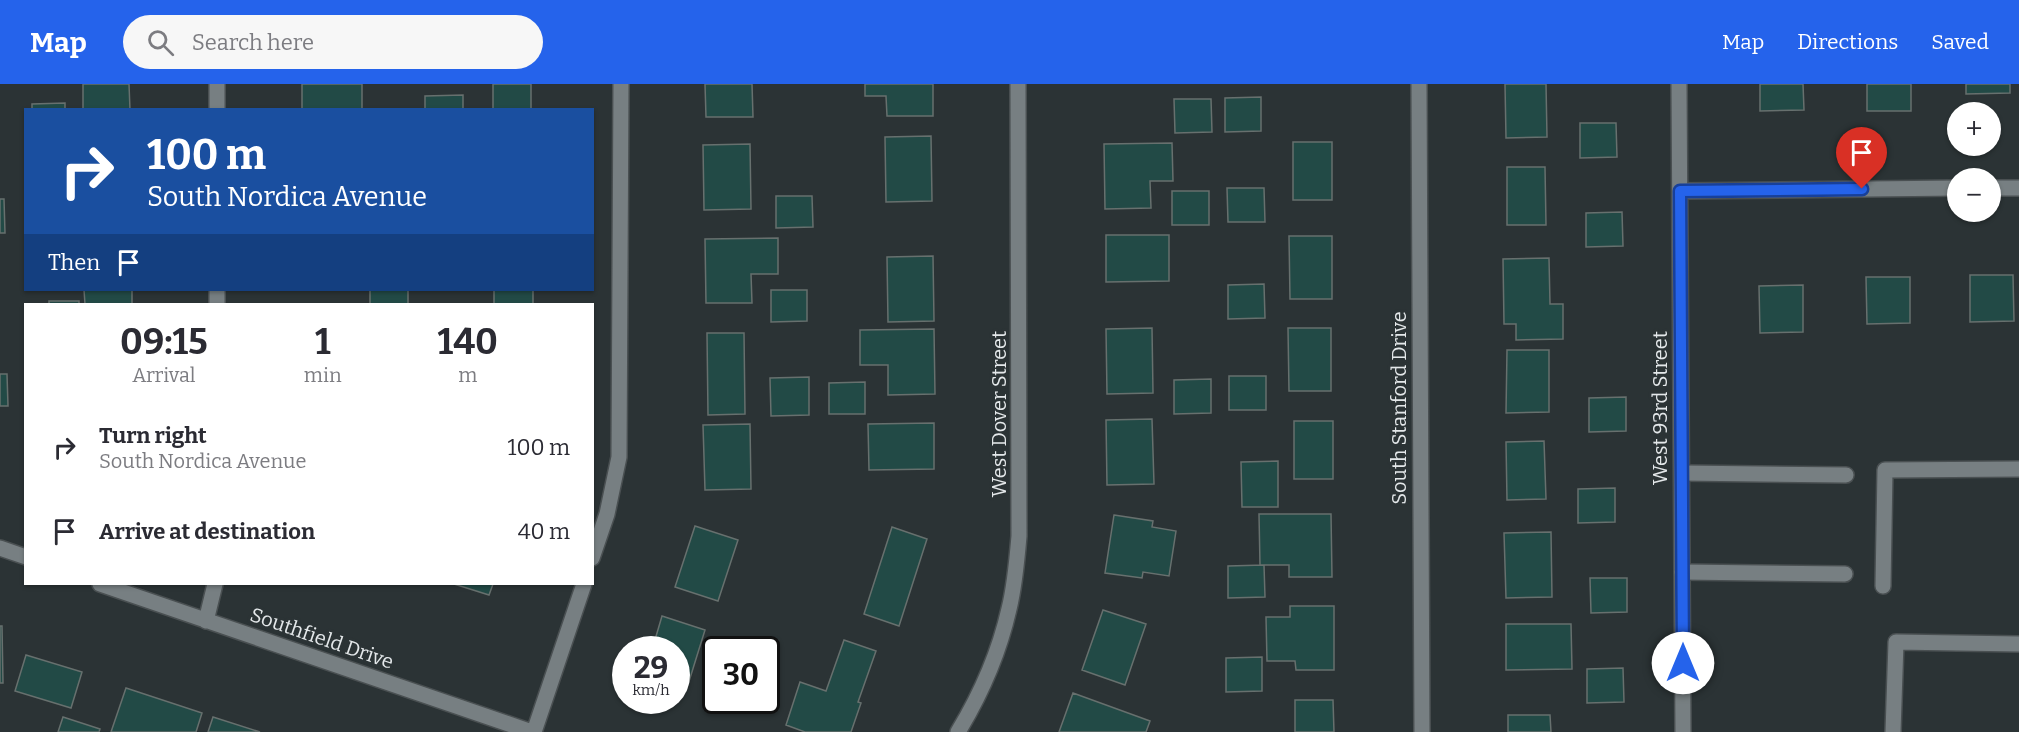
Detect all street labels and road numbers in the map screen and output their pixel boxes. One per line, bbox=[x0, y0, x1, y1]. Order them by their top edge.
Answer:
street label: South Stanford Drive bbox=[1387, 311, 1411, 505]
street label: West Dover Street bbox=[987, 331, 1011, 497]
street label: West 93rd Street bbox=[1648, 331, 1672, 485]
street label: Southfield Drive bbox=[247, 602, 397, 674]

